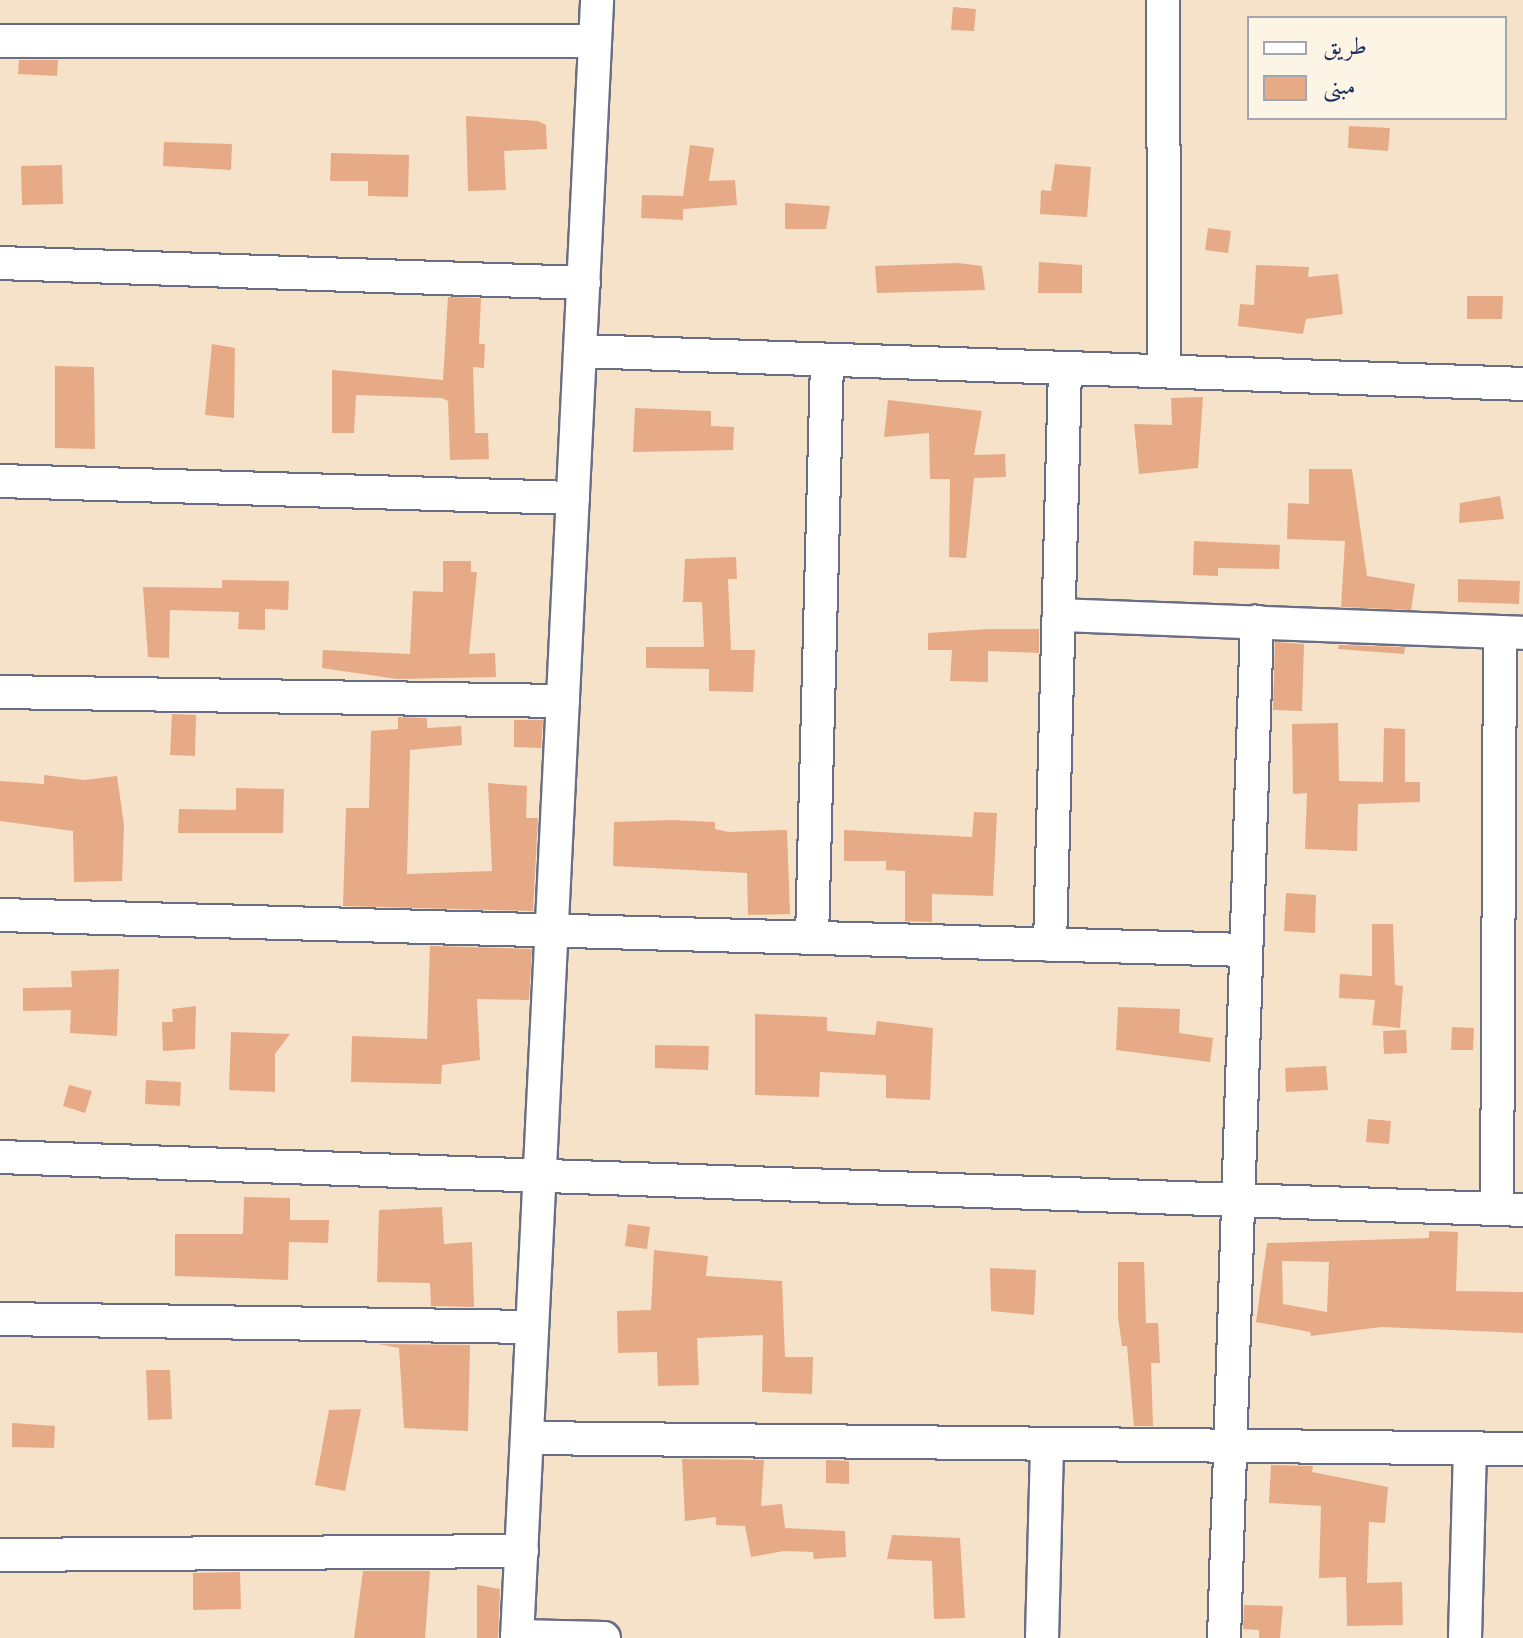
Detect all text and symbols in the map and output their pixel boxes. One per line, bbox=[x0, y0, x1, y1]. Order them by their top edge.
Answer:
legend bbox=[1247, 16, 1507, 120]
text: طريق bbox=[1323, 31, 1367, 65]
text: مبنى bbox=[1323, 71, 1356, 105]

